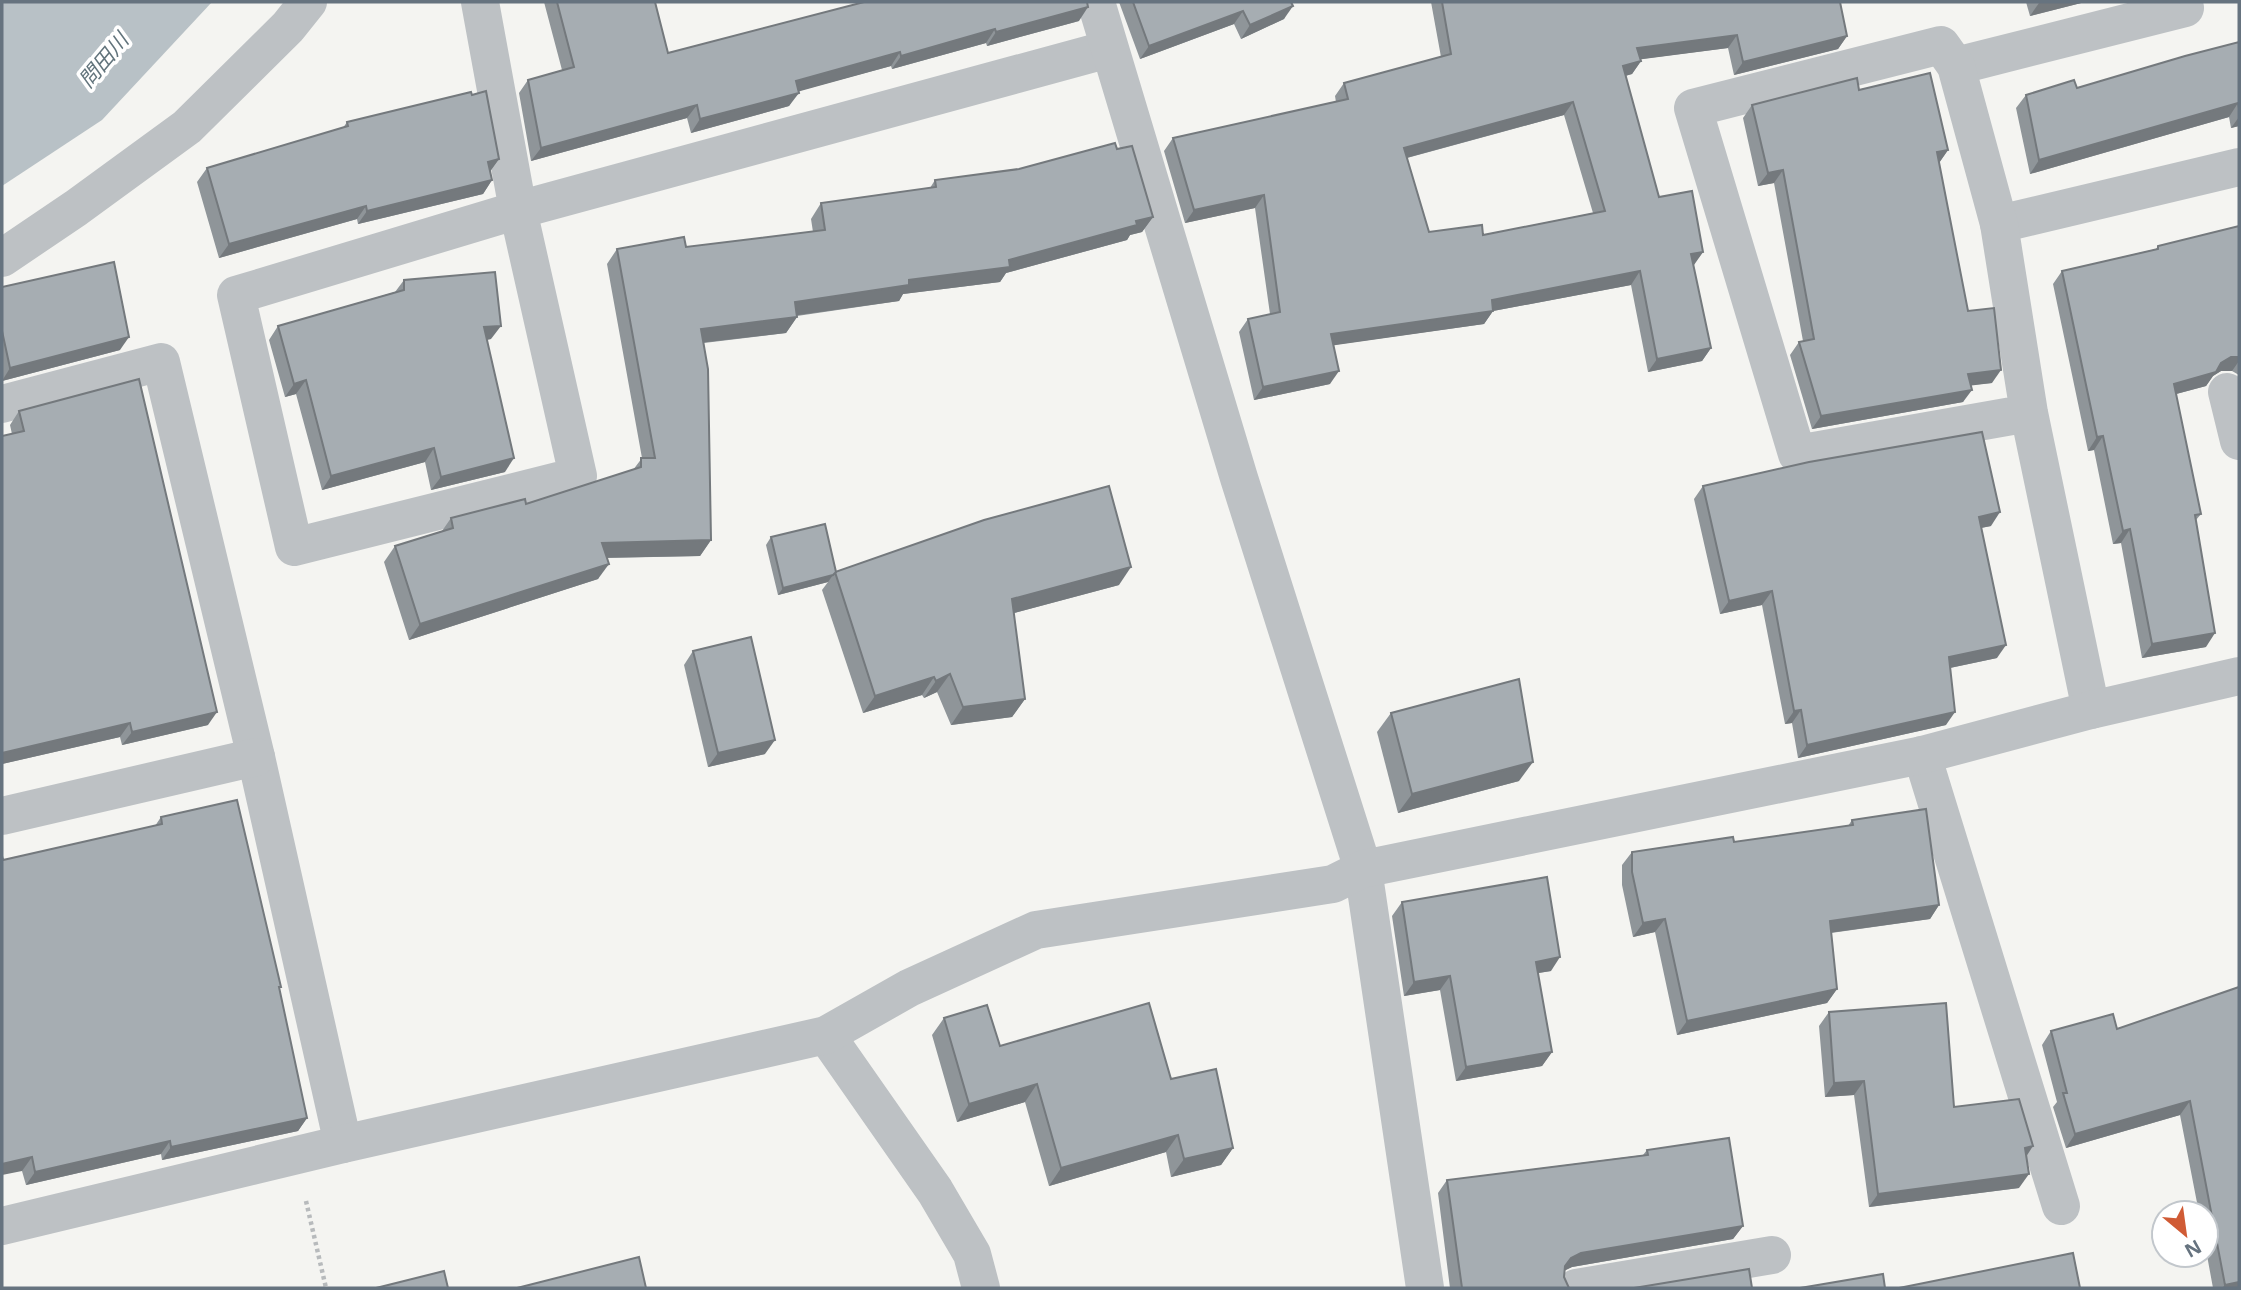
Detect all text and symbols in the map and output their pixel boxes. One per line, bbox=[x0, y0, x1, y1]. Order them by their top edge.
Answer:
water label: 問田川 bbox=[72, 25, 135, 93]
north arrow bbox=[2150, 1199, 2220, 1269]
text: N bbox=[2180, 1234, 2206, 1264]

